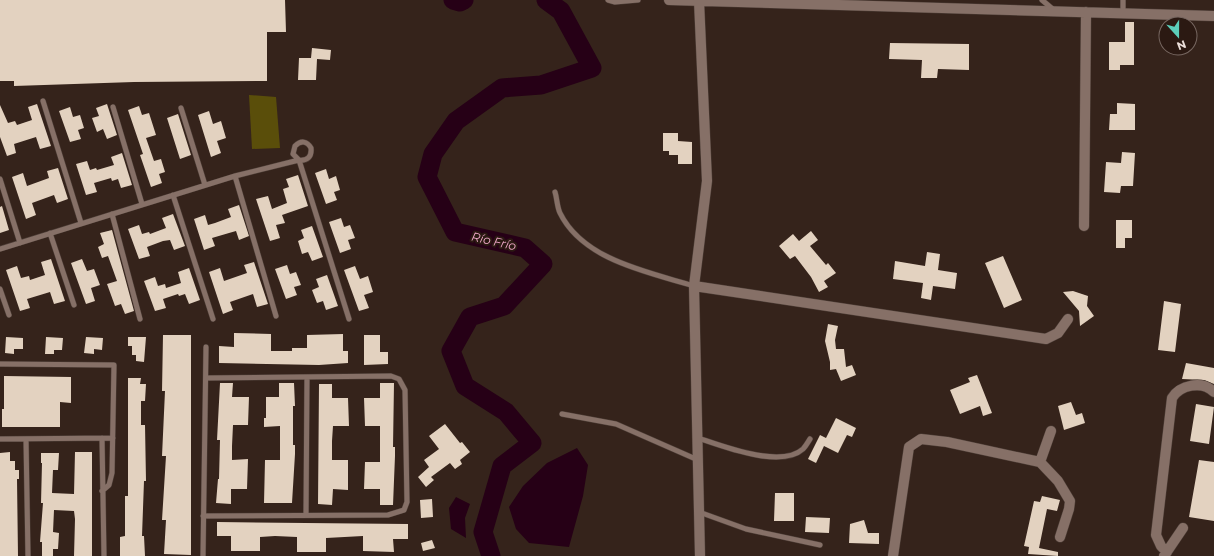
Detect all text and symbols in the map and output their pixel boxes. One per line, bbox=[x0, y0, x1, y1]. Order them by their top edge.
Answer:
north arrow bbox=[1158, 16, 1198, 56]
text: N bbox=[1175, 37, 1188, 53]
water label: Río Frío bbox=[470, 229, 518, 254]

